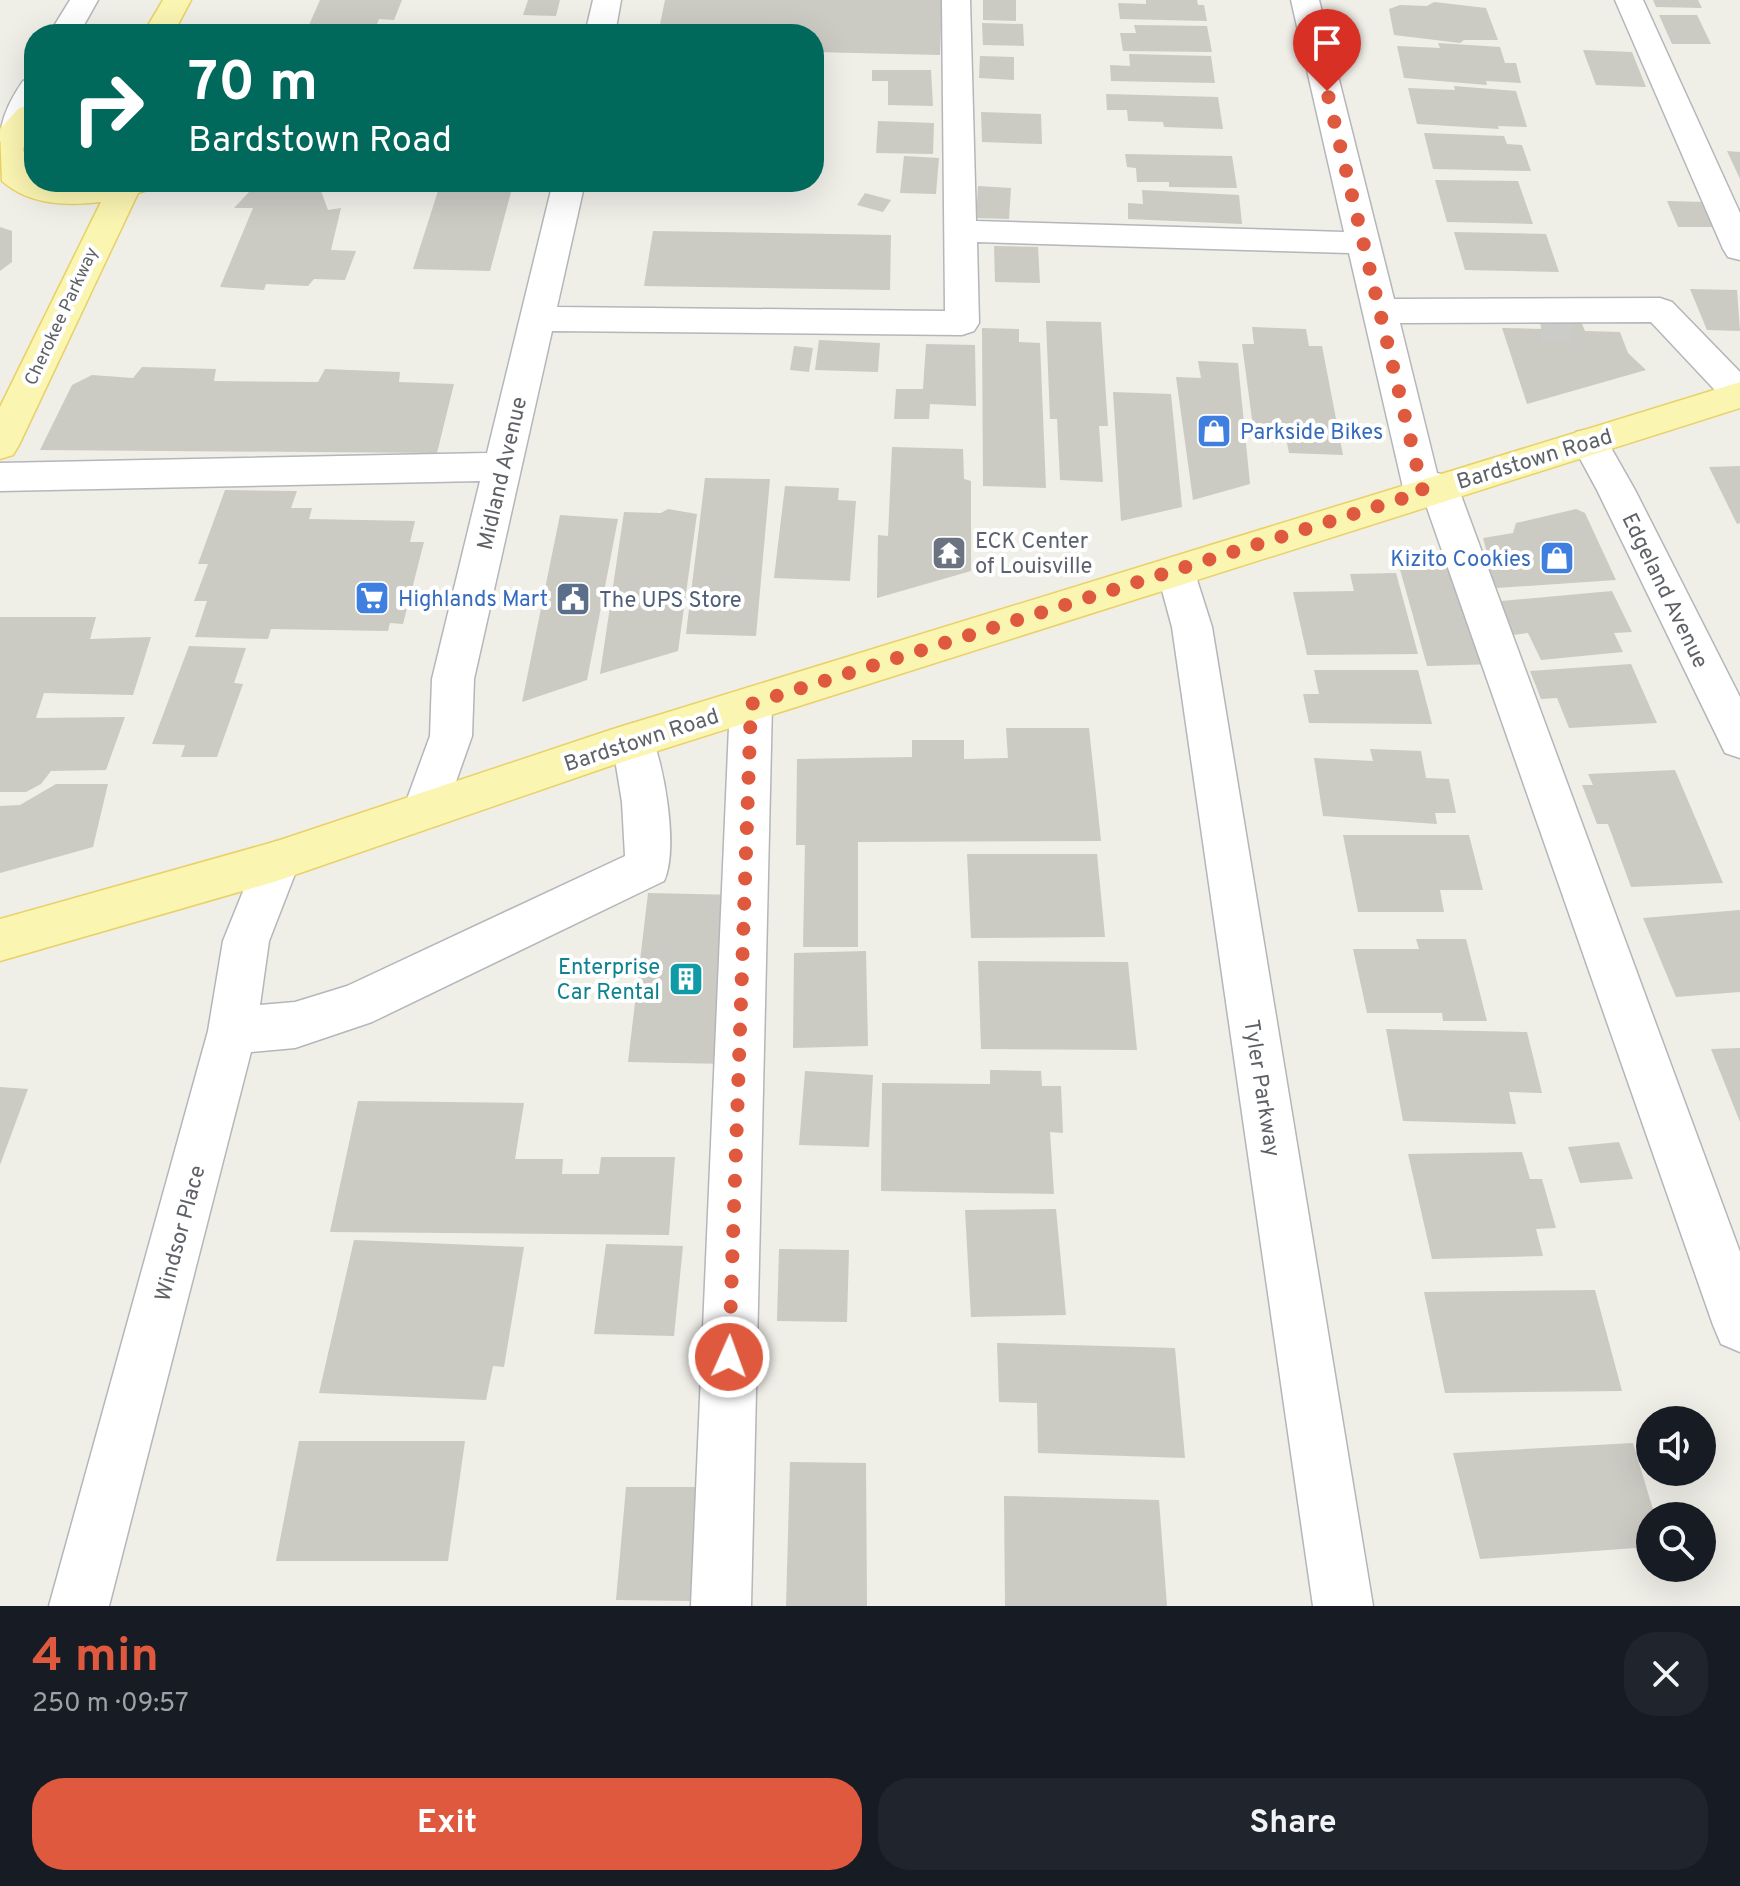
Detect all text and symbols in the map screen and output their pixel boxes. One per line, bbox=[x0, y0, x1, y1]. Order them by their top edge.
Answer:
pin bbox=[1293, 9, 1361, 91]
icon: arrive bbox=[1305, 21, 1349, 65]
text: 70 m bbox=[188, 50, 318, 120]
icon: right bbox=[56, 56, 160, 160]
text: Bardstown Road bbox=[188, 119, 452, 165]
street label: Cherokee Parkway bbox=[20, 244, 104, 389]
street label: Midland Avenue bbox=[473, 394, 534, 553]
shop icon: Parkside Bikes bbox=[1195, 412, 1233, 450]
place label: Parkside Bikes bbox=[1240, 420, 1383, 447]
street label: Bardstown Road bbox=[1454, 424, 1616, 497]
street label: Edgeland Avenue bbox=[1614, 509, 1713, 673]
place label: ECK Center of Louisville bbox=[975, 529, 1092, 581]
temple icon: ECK Center of Louisville bbox=[930, 534, 968, 572]
shop icon: Kizito Cookies bbox=[1538, 539, 1576, 577]
place label: Kizito Cookies bbox=[1390, 547, 1531, 574]
supermarket icon: Highlands Mart bbox=[353, 579, 391, 617]
public building icon: The UPS Store bbox=[554, 580, 592, 618]
place label: Highlands Mart bbox=[398, 587, 548, 614]
place label: The UPS Store bbox=[599, 588, 742, 615]
street label: Bardstown Road bbox=[561, 704, 723, 779]
place label: Enterprise Car Rental bbox=[557, 955, 660, 1007]
building icon: Enterprise Car Rental bbox=[667, 960, 705, 998]
street label: Tyler Parkway bbox=[1236, 1018, 1285, 1159]
street label: Windsor Place bbox=[150, 1163, 213, 1305]
position arrow bbox=[687, 1315, 771, 1399]
map controls bbox=[1636, 1406, 1716, 1582]
button: sound bbox=[1636, 1406, 1716, 1486]
button: search bbox=[1636, 1502, 1716, 1582]
text: 4 min bbox=[32, 1628, 159, 1688]
button: close bbox=[1624, 1632, 1708, 1716]
text: 250 m · 09:57 bbox=[32, 1688, 189, 1721]
button: Exit bbox=[32, 1778, 862, 1870]
button: Share bbox=[878, 1778, 1708, 1870]

